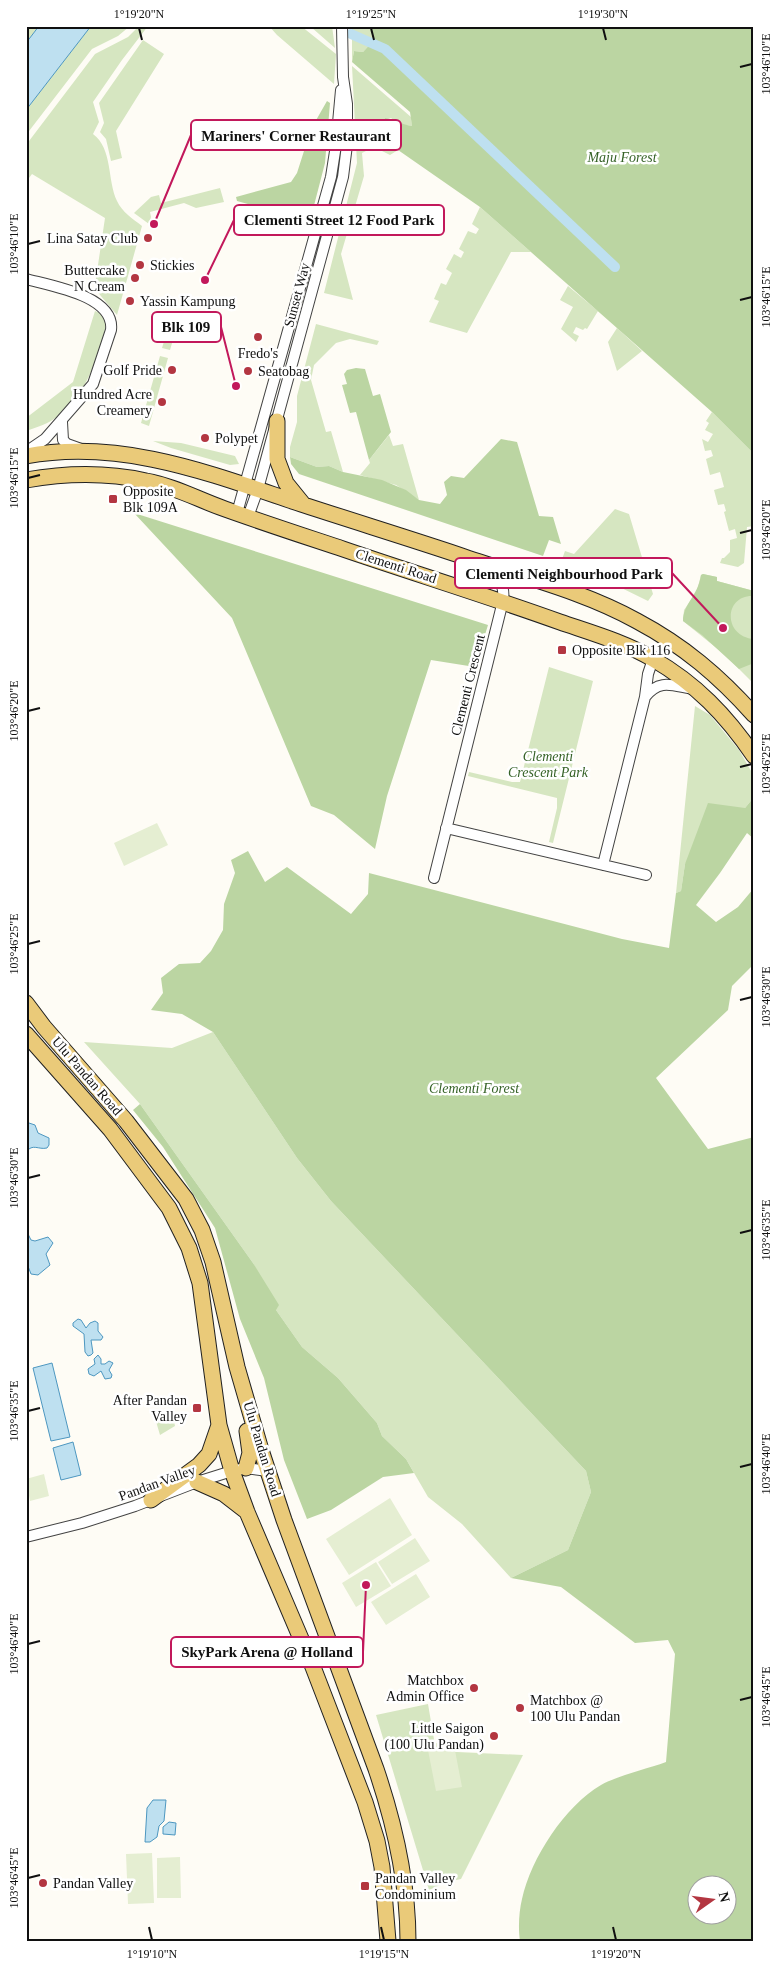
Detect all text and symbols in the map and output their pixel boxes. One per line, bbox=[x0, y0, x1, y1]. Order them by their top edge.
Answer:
text: 1°19'20"N bbox=[114, 7, 165, 21]
text: 1°19'25"N bbox=[346, 7, 397, 21]
text: 1°19'30"N bbox=[578, 7, 629, 21]
text: 103°46'10"E bbox=[759, 33, 773, 95]
callout: Mariners' Corner Restaurant bbox=[191, 120, 401, 150]
text: Mariners' Corner Restaurant bbox=[201, 128, 391, 144]
park label: Maju Forest bbox=[586, 150, 658, 165]
callout: Clementi Street 12 Food Park bbox=[234, 205, 444, 235]
text: Clementi Street 12 Food Park bbox=[244, 212, 435, 228]
text: 103°46'10"E bbox=[7, 213, 21, 275]
place label: Lina Satay Club bbox=[47, 231, 138, 246]
marker: Lina Satay Club bbox=[142, 232, 154, 244]
place label: Stickies bbox=[150, 258, 194, 273]
marker: Stickies bbox=[134, 259, 146, 271]
street label: Sunset Way bbox=[281, 261, 313, 329]
place label: Buttercake N Cream bbox=[64, 263, 125, 294]
text: 103°46'15"E bbox=[759, 266, 773, 328]
marker: Buttercake N Cream bbox=[129, 272, 141, 284]
place label: Yassin Kampung bbox=[140, 294, 235, 309]
marker: Yassin Kampung bbox=[124, 295, 136, 307]
callout: Blk 109 bbox=[152, 312, 221, 342]
text: Blk 109 bbox=[162, 319, 210, 335]
marker: Fredo's bbox=[252, 331, 264, 343]
place label: Fredo's bbox=[238, 346, 278, 361]
place label: Golf Pride bbox=[103, 363, 162, 378]
marker: Golf Pride bbox=[166, 364, 178, 376]
place label: Seatobag bbox=[258, 364, 309, 379]
marker: Seatobag bbox=[242, 365, 254, 377]
place label: Hundred Acre Creamery bbox=[73, 387, 152, 418]
marker: Hundred Acre Creamery bbox=[156, 396, 168, 408]
place label: Polypet bbox=[215, 431, 258, 446]
marker: Polypet bbox=[199, 432, 211, 444]
text: 103°46'15"E bbox=[7, 447, 21, 509]
place label: Opposite Blk 109A bbox=[123, 484, 179, 515]
marker: Opposite Blk 109A bbox=[107, 493, 119, 505]
text: 103°46'20"E bbox=[759, 499, 773, 561]
street label: Clementi Road bbox=[354, 546, 438, 586]
callout: Clementi Neighbourhood Park bbox=[455, 558, 672, 588]
text: Clementi Neighbourhood Park bbox=[465, 566, 663, 582]
street label: Clementi Crescent bbox=[448, 633, 488, 737]
place label: Opposite Blk 116 bbox=[572, 643, 670, 658]
marker: Opposite Blk 116 bbox=[556, 644, 568, 656]
text: 103°46'20"E bbox=[7, 680, 21, 742]
text: 103°46'25"E bbox=[759, 733, 773, 795]
park label: Clementi Crescent Park bbox=[508, 749, 589, 780]
text: 103°46'25"E bbox=[7, 913, 21, 975]
text: 103°46'30"E bbox=[759, 966, 773, 1028]
street label: Ulu Pandan Road bbox=[49, 1034, 125, 1118]
park label: Clementi Forest bbox=[429, 1081, 520, 1096]
text: 103°46'30"E bbox=[7, 1147, 21, 1209]
text: 103°46'35"E bbox=[759, 1199, 773, 1261]
text: 103°46'35"E bbox=[7, 1380, 21, 1442]
place label: After Pandan Valley bbox=[113, 1393, 187, 1424]
street label: Ulu Pandan Road bbox=[240, 1400, 284, 1498]
marker: After Pandan Valley bbox=[191, 1402, 203, 1414]
text: 103°46'40"E bbox=[759, 1433, 773, 1495]
street label: Pandan Valley bbox=[117, 1462, 197, 1504]
text: 103°46'40"E bbox=[7, 1613, 21, 1675]
callout: SkyPark Arena @ Holland bbox=[171, 1637, 363, 1667]
text: SkyPark Arena @ Holland bbox=[181, 1644, 353, 1660]
text: 103°46'45"E bbox=[759, 1666, 773, 1728]
place label: Matchbox Admin Office bbox=[386, 1673, 464, 1704]
marker: Matchbox Admin Office bbox=[468, 1682, 480, 1694]
place label: Matchbox @ 100 Ulu Pandan bbox=[530, 1693, 620, 1724]
marker: Matchbox @ 100 Ulu Pandan bbox=[514, 1702, 526, 1714]
place label: Little Saigon (100 Ulu Pandan) bbox=[384, 1721, 484, 1753]
marker: Little Saigon (100 Ulu Pandan) bbox=[488, 1730, 500, 1742]
text: 103°46'45"E bbox=[7, 1847, 21, 1909]
place label: Pandan Valley Condominium bbox=[375, 1871, 456, 1902]
north arrow bbox=[688, 1874, 738, 1924]
place label: Pandan Valley bbox=[53, 1876, 133, 1891]
marker: Pandan Valley bbox=[37, 1877, 49, 1889]
marker: Pandan Valley Condominium bbox=[359, 1880, 371, 1892]
text: N bbox=[716, 1890, 733, 1904]
text: 1°19'10"N bbox=[127, 1947, 178, 1961]
text: 1°19'15"N bbox=[359, 1947, 410, 1961]
text: 1°19'20"N bbox=[591, 1947, 642, 1961]

